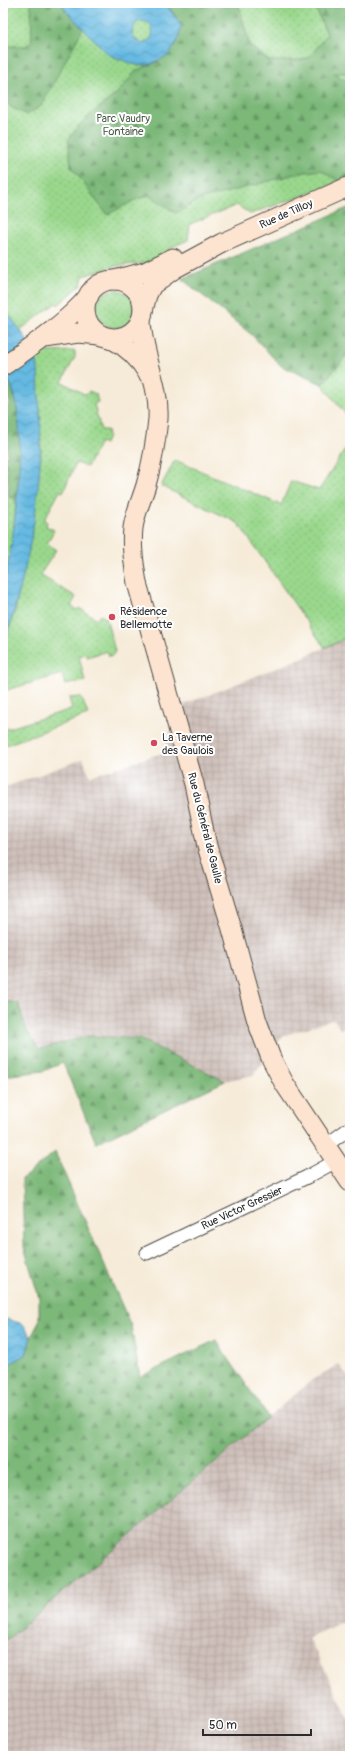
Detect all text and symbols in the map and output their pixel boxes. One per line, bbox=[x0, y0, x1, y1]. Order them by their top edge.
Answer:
park label: Parc Vaudry Fontaine bbox=[96, 112, 150, 138]
street label: Rue de Tilloy bbox=[257, 196, 315, 232]
place label: Résidence Bellemotte bbox=[120, 605, 173, 631]
marker: Résidence Bellemotte bbox=[107, 612, 117, 622]
place label: La Taverne des Gaulois bbox=[162, 731, 213, 757]
marker: La Taverne des Gaulois bbox=[149, 738, 159, 748]
street label: Rue du Général de Gaulle bbox=[185, 771, 225, 885]
street label: Rue Victor Gressier bbox=[199, 1183, 285, 1233]
scale bar bbox=[203, 1711, 311, 1737]
text: 50 m bbox=[209, 1718, 237, 1733]

